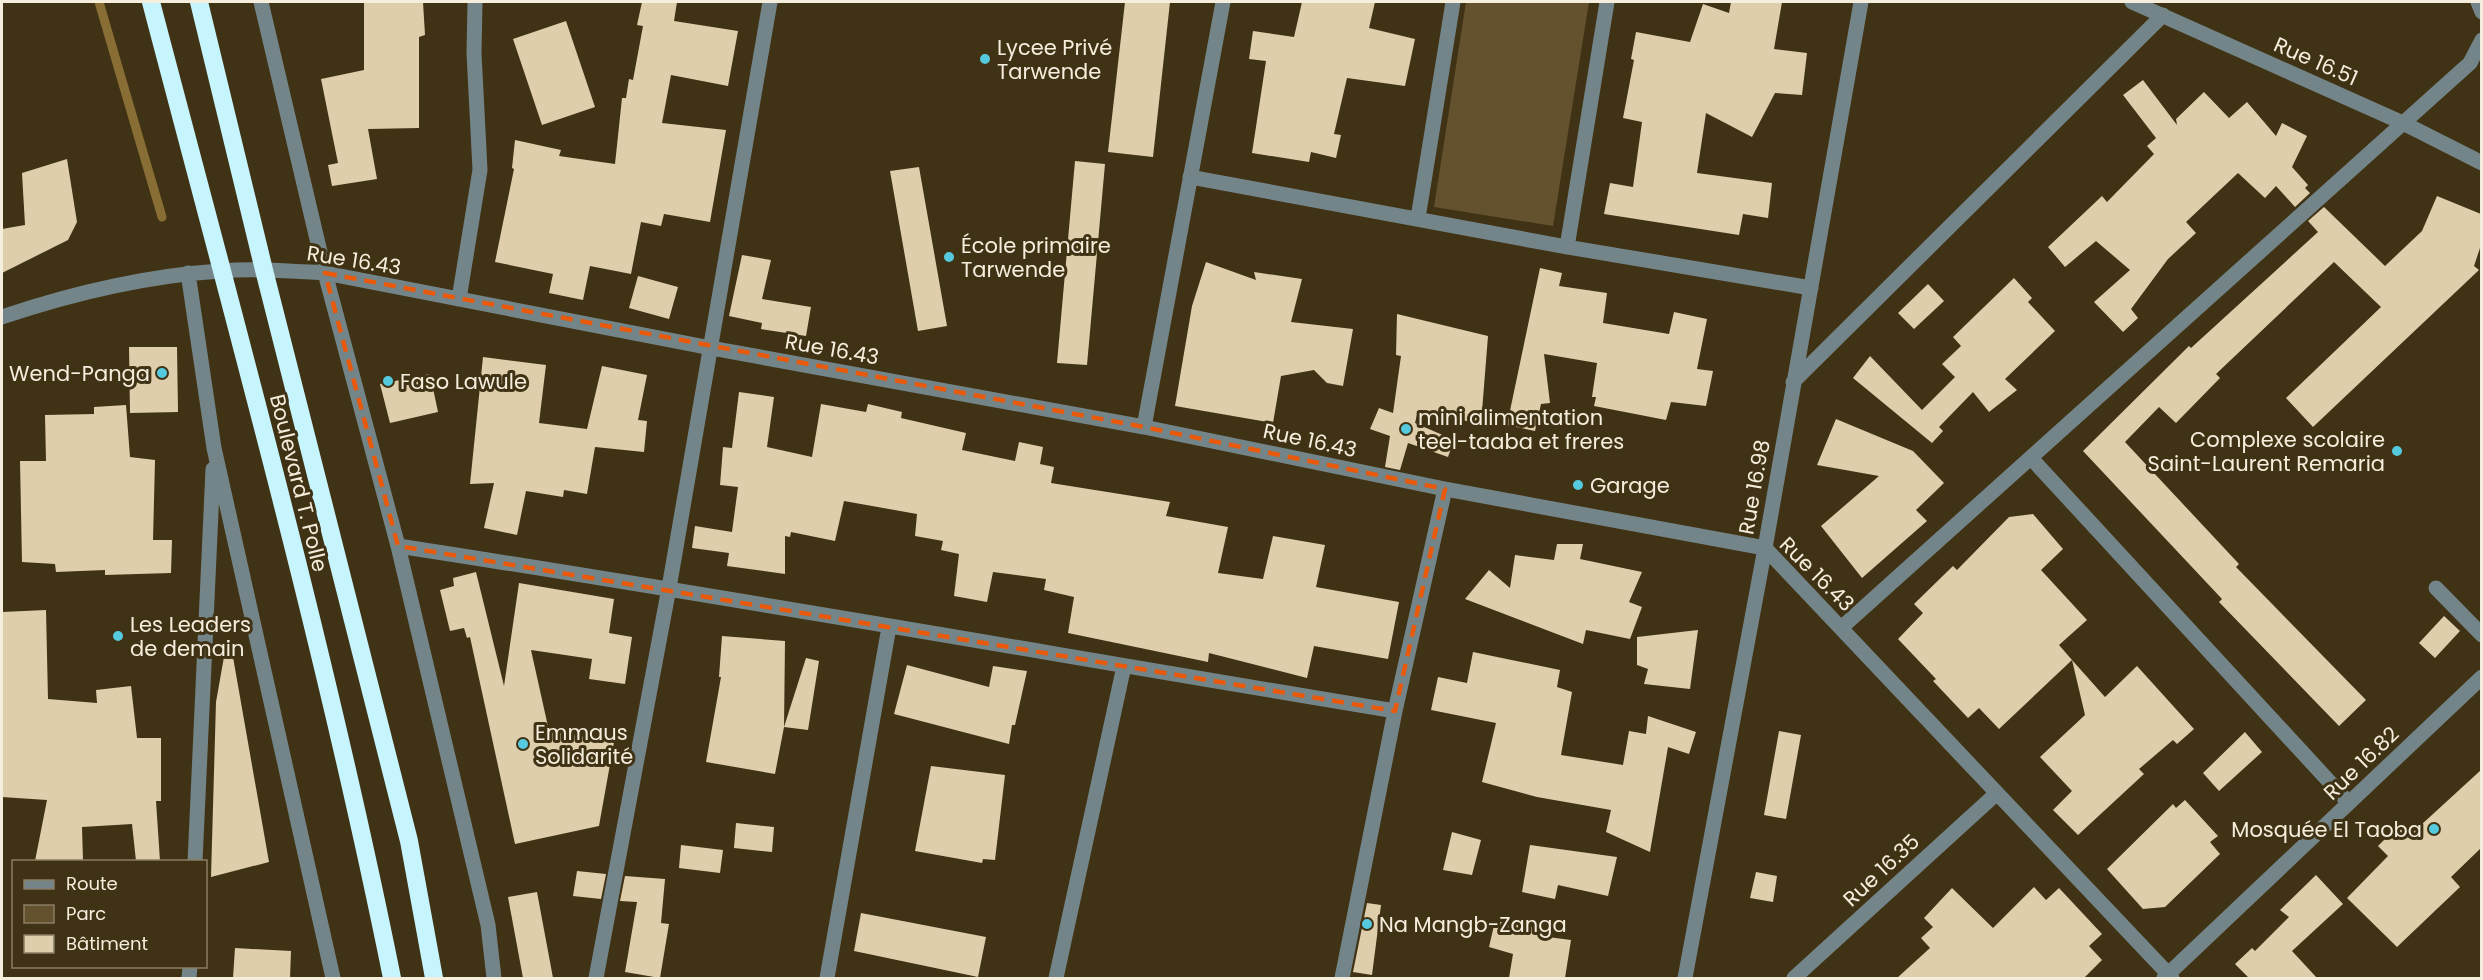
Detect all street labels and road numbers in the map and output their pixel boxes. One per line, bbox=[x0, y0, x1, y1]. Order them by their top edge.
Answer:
street label: Rue 16.51 bbox=[2269, 30, 2363, 92]
street label: Rue 16.43 bbox=[305, 238, 403, 282]
street label: Rue 16.43 bbox=[783, 326, 881, 372]
street label: Boulevard T. Polle bbox=[263, 391, 335, 575]
street label: Rue 16.43 bbox=[1261, 416, 1359, 464]
street label: Rue 16.98 bbox=[1731, 437, 1777, 537]
street label: Rue 16.43 bbox=[1773, 530, 1861, 618]
street label: Rue 16.82 bbox=[2317, 720, 2405, 806]
street label: Rue 16.35 bbox=[1836, 827, 1926, 913]

